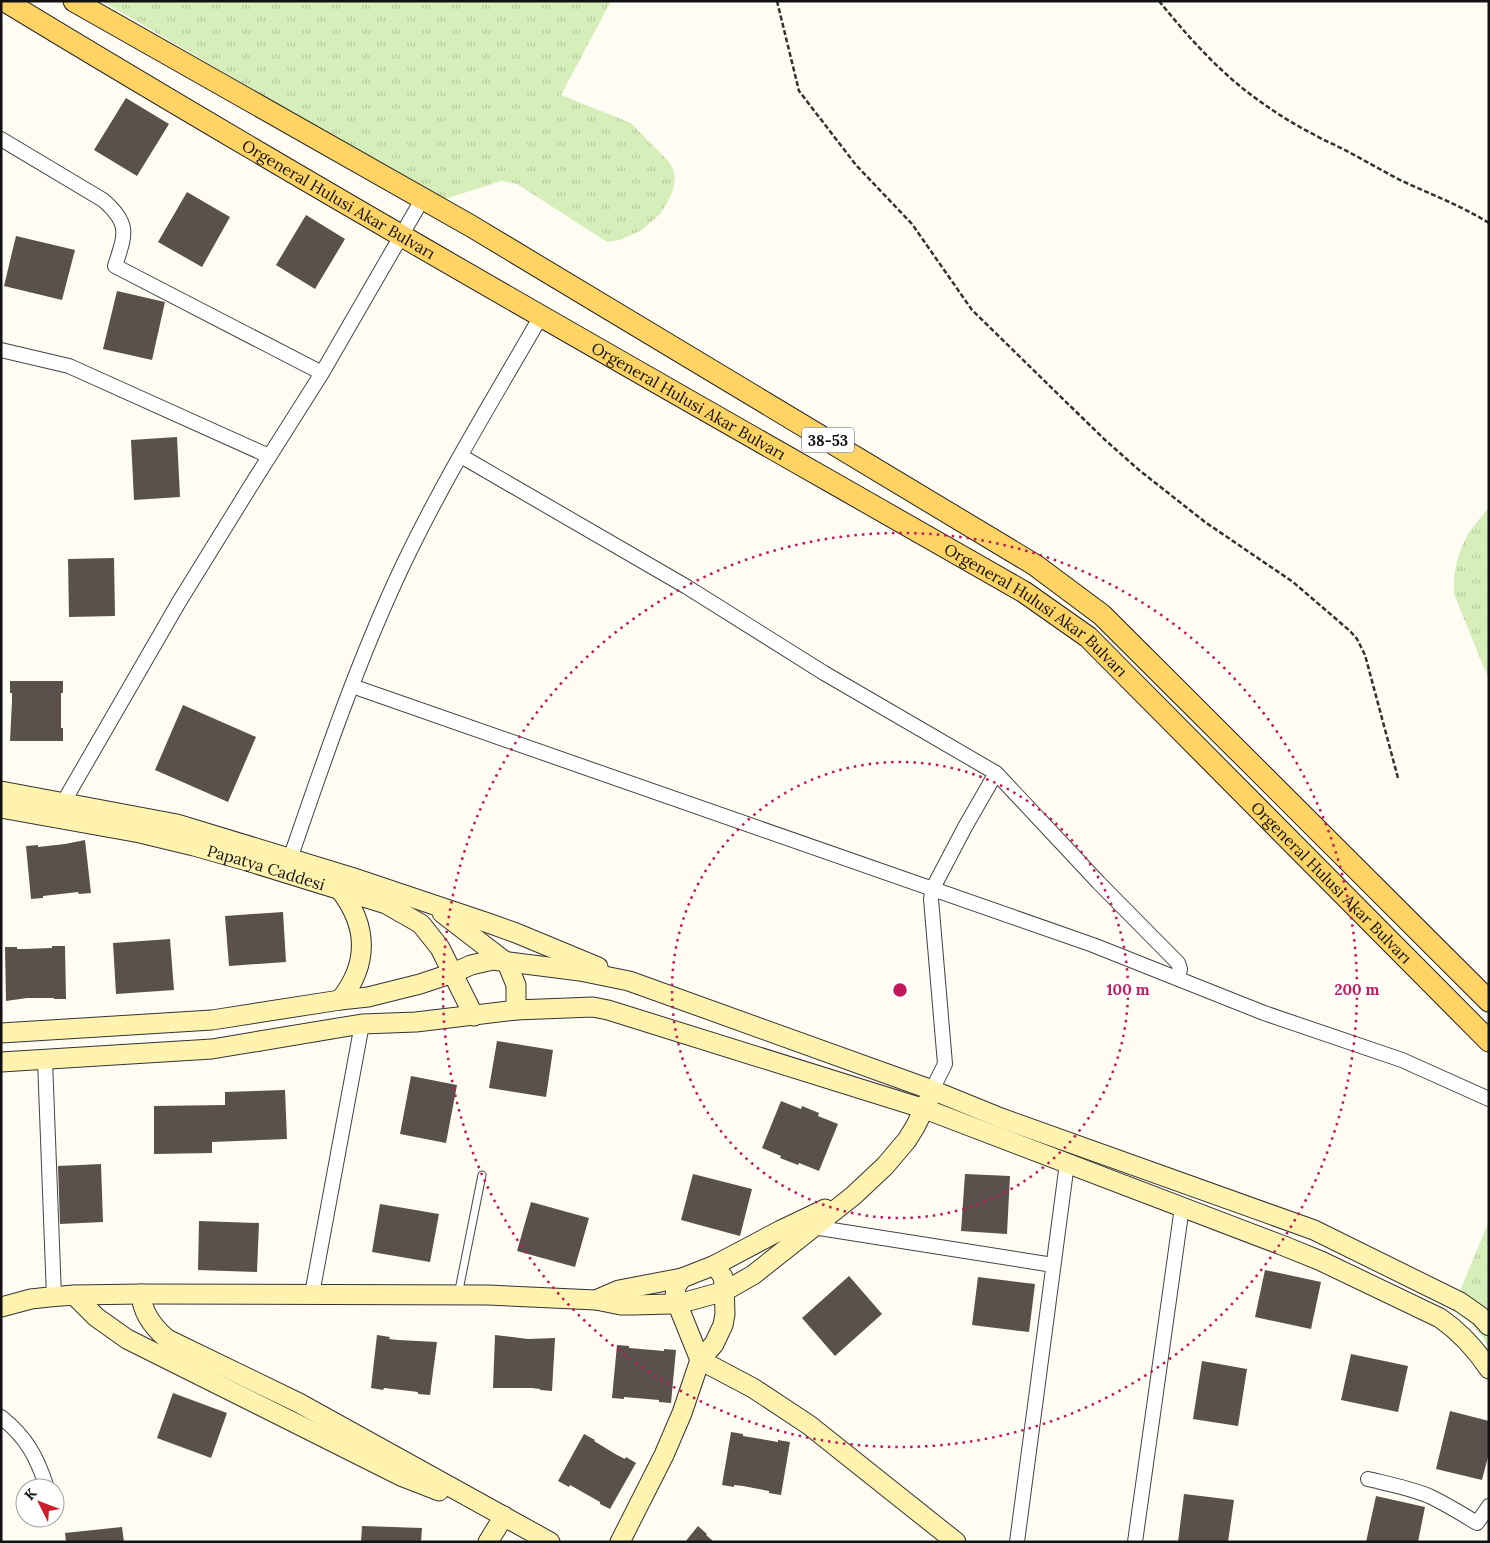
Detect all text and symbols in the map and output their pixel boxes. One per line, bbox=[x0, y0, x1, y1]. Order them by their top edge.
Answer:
street label: Orgeneral Hulusi Akar Bulvarı bbox=[238, 135, 439, 263]
street label: Orgeneral Hulusi Akar Bulvarı bbox=[588, 337, 789, 464]
road number: 38-53 bbox=[802, 428, 854, 452]
street label: Orgeneral Hulusi Akar Bulvarı bbox=[941, 539, 1132, 681]
street label: Orgeneral Hulusi Akar Bulvarı bbox=[1247, 797, 1416, 968]
street label: Papatya Caddesi bbox=[205, 840, 327, 895]
text: 100 m bbox=[1107, 980, 1150, 999]
text: 200 m bbox=[1335, 980, 1380, 999]
centre of rings bbox=[891, 981, 909, 999]
north arrow bbox=[15, 1478, 65, 1528]
text: K bbox=[20, 1485, 40, 1504]

